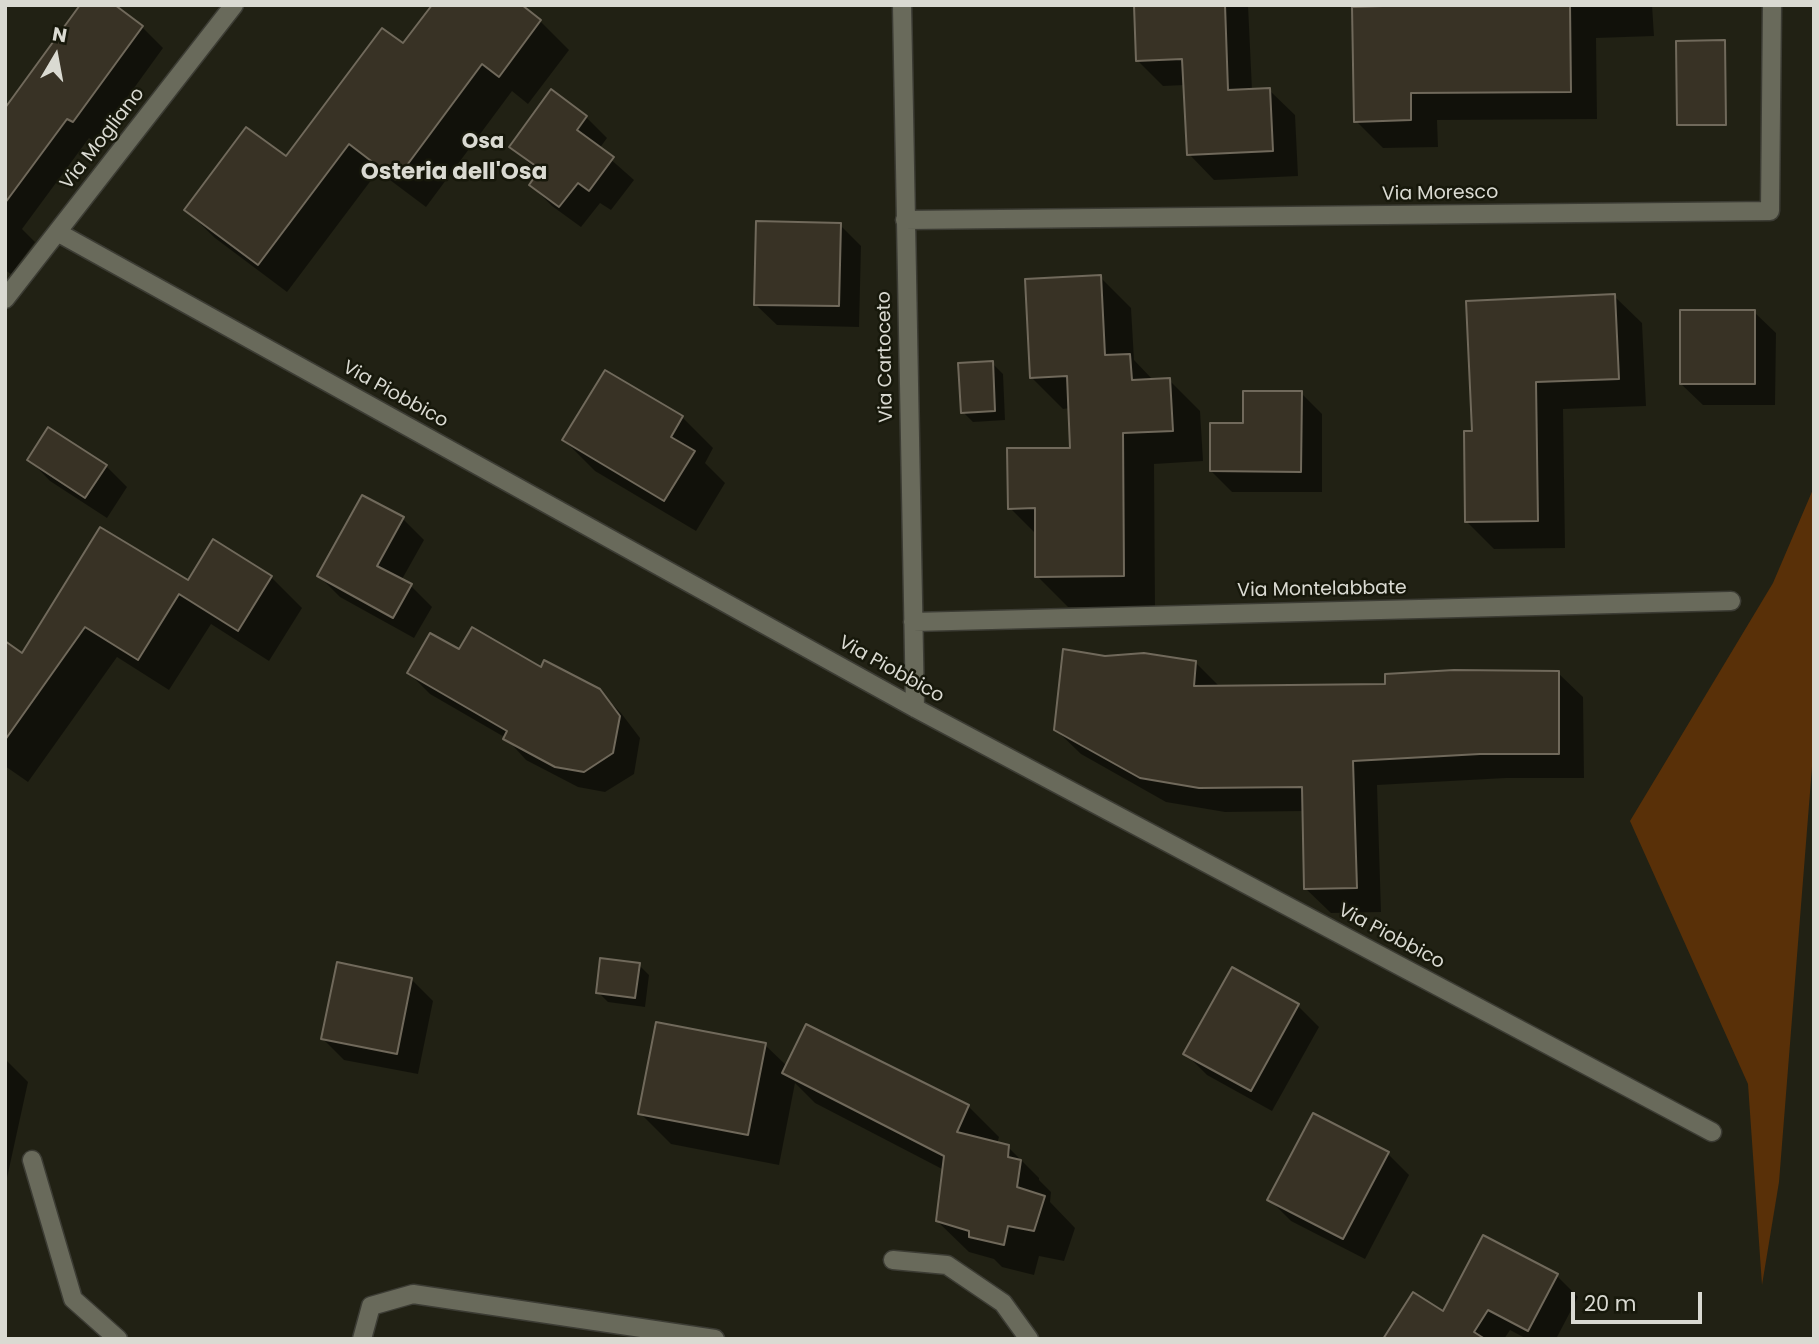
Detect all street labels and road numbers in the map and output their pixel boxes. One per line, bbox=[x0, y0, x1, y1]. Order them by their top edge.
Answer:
street label: Via Mogliano bbox=[56, 83, 150, 195]
street label: Via Moresco bbox=[1382, 182, 1498, 206]
street label: Via Cartoceto bbox=[873, 291, 899, 423]
street label: Via Piobbico bbox=[338, 357, 452, 433]
street label: Via Montelabbate bbox=[1237, 577, 1407, 603]
street label: Via Piobbico bbox=[834, 632, 948, 708]
street label: Via Piobbico bbox=[1334, 899, 1448, 975]

